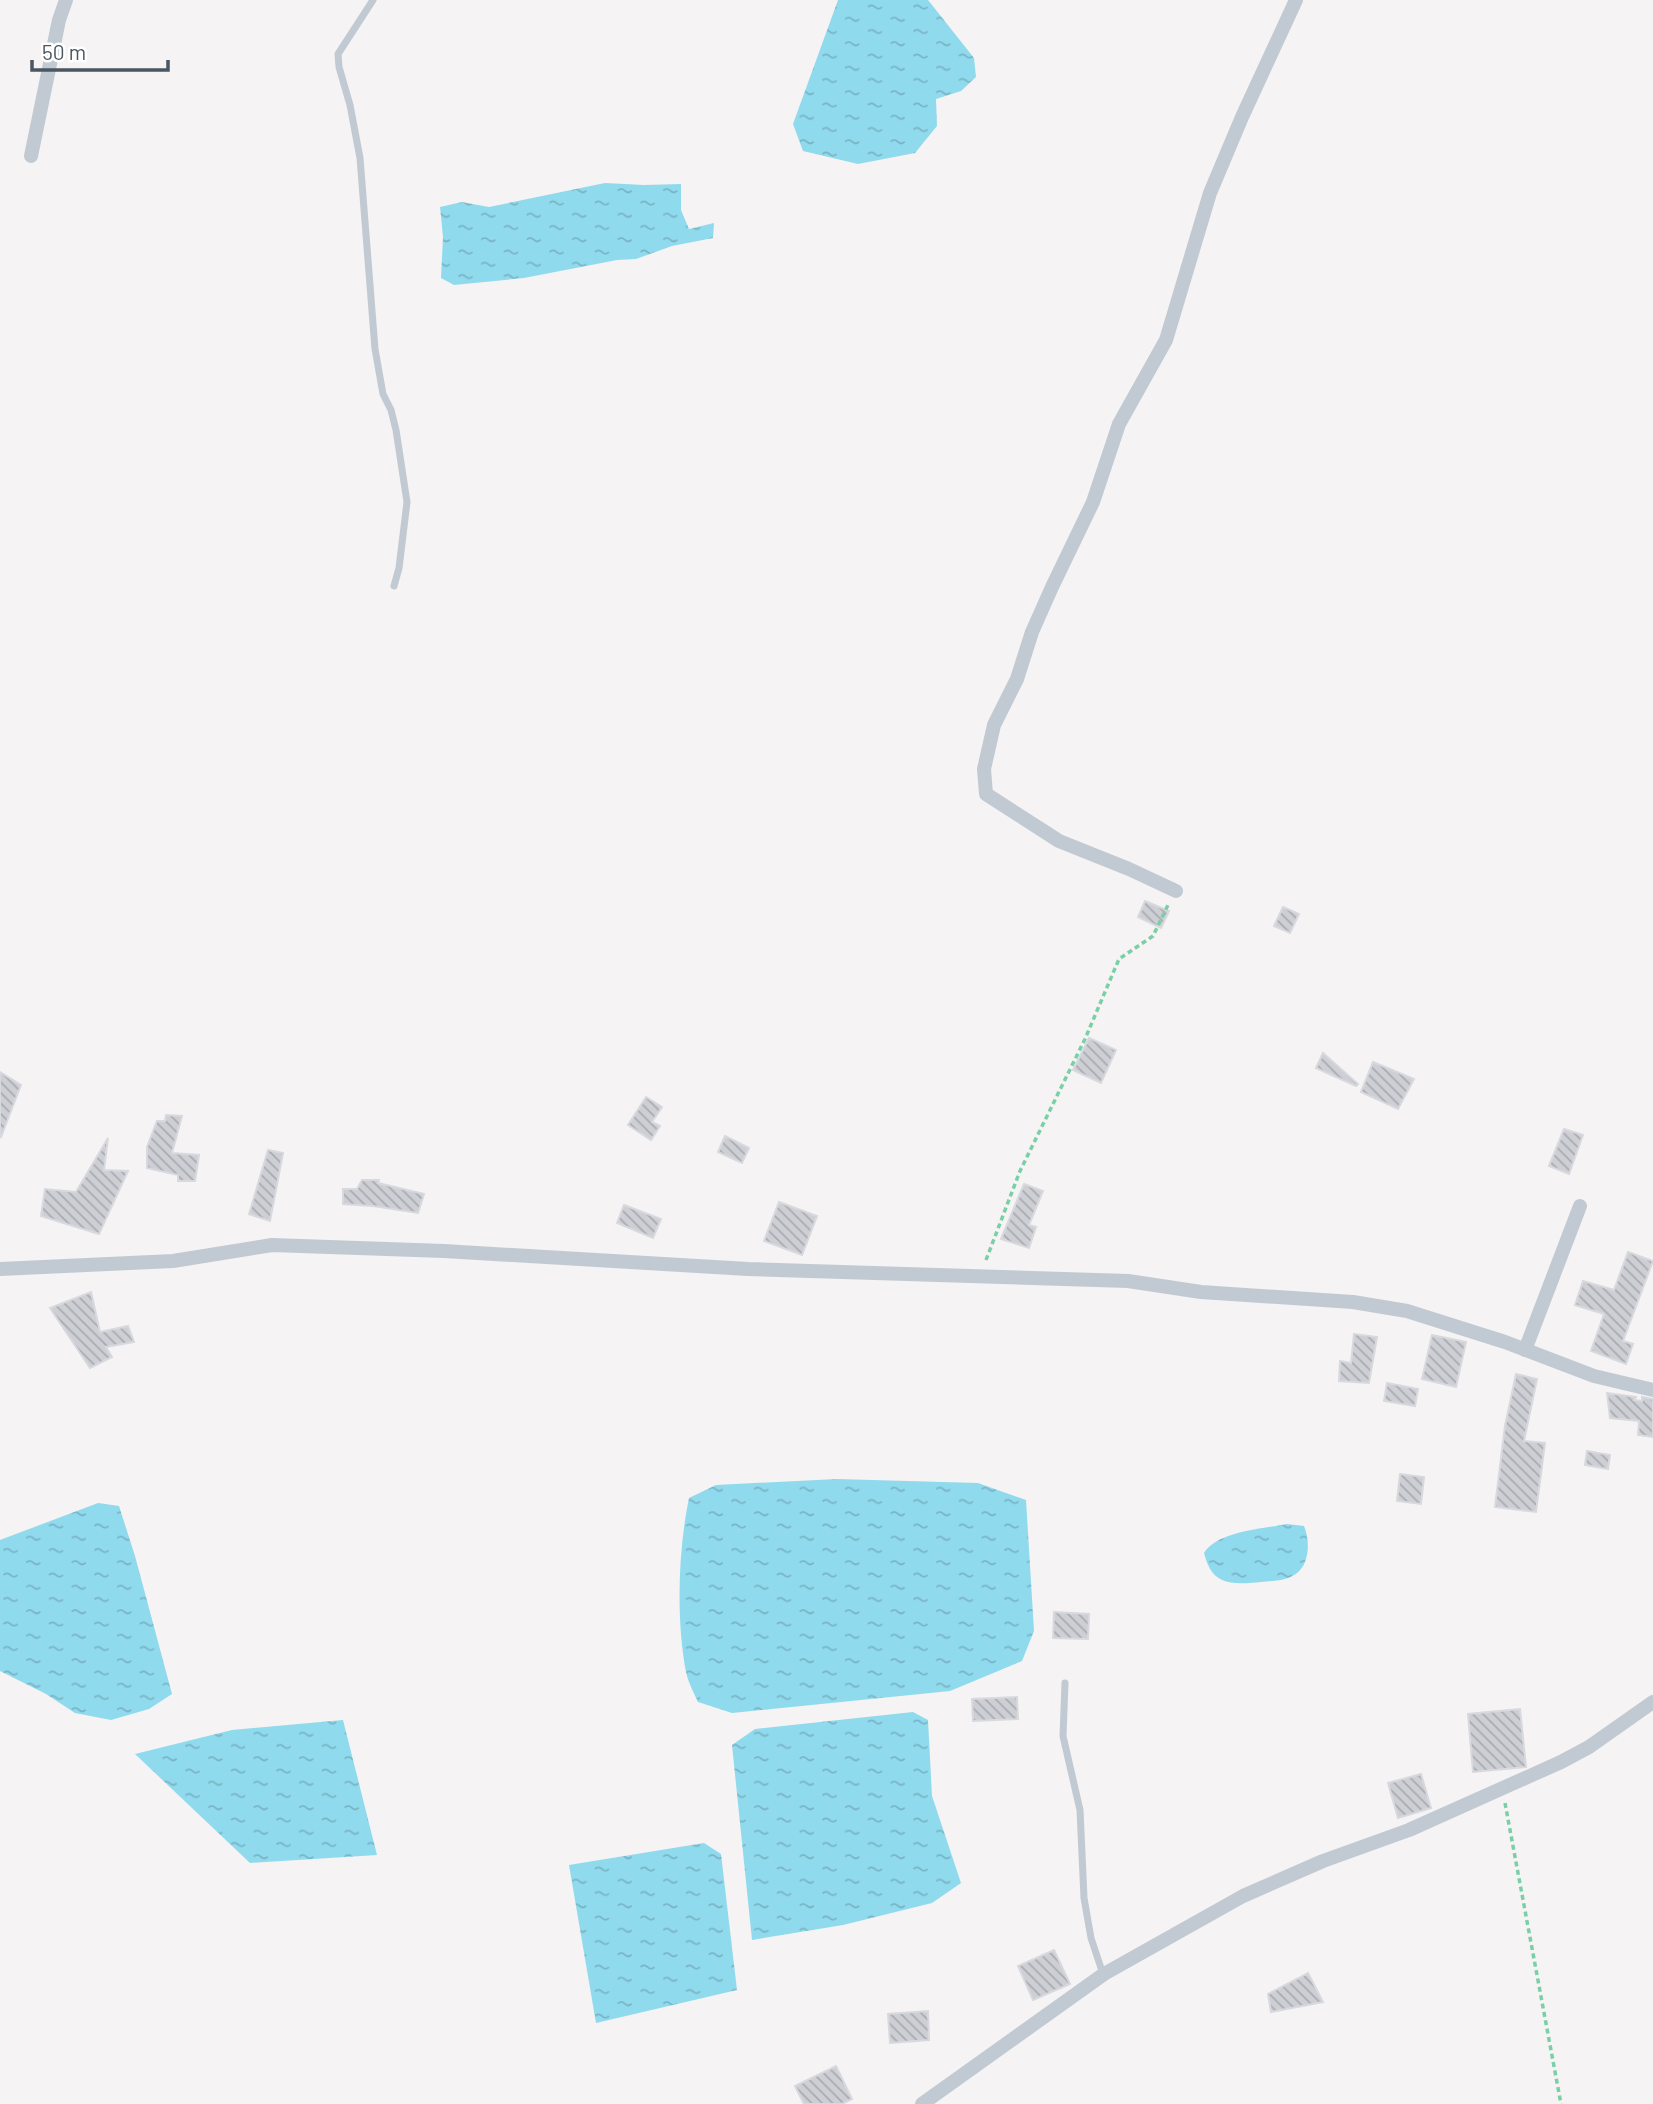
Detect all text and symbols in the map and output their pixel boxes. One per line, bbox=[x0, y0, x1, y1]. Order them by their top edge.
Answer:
scale bar bbox=[32, 28, 168, 72]
text: 50 m bbox=[42, 39, 86, 64]

